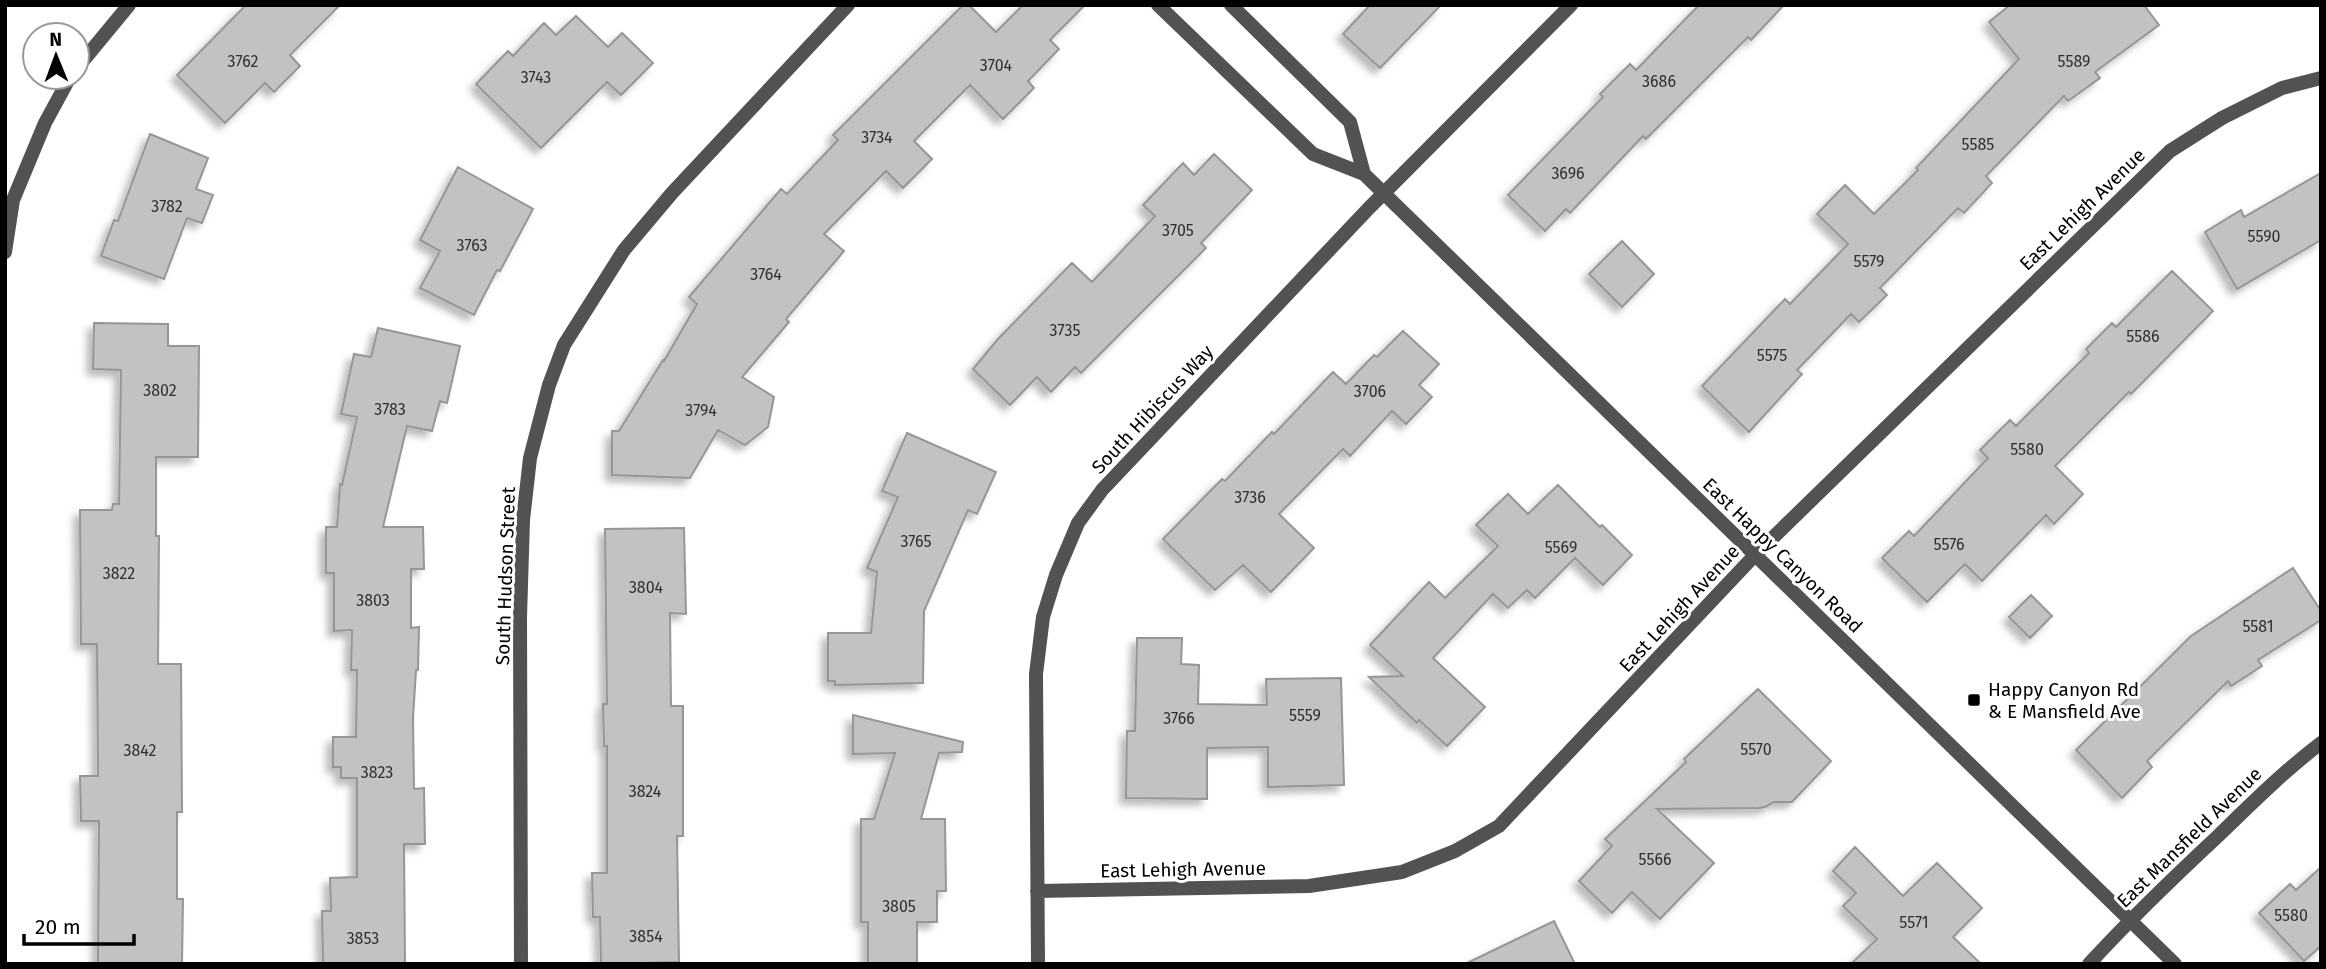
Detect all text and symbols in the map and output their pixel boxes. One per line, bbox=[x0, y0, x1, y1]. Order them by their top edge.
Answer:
north arrow bbox=[21, 21, 91, 91]
text: N bbox=[49, 28, 62, 51]
house number: 3762 bbox=[228, 52, 259, 71]
house number: 5589 bbox=[2058, 52, 2090, 71]
house number: 3704 bbox=[980, 56, 1013, 75]
house number: 3743 bbox=[521, 68, 551, 87]
house number: 3686 bbox=[1642, 72, 1676, 91]
house number: 3734 bbox=[861, 128, 893, 147]
house number: 5585 bbox=[1962, 135, 1994, 154]
street label: East Lehigh Avenue bbox=[2015, 144, 2150, 275]
house number: 3696 bbox=[1551, 164, 1585, 183]
house number: 3782 bbox=[151, 197, 183, 216]
house number: 3705 bbox=[1162, 221, 1194, 240]
house number: 5590 bbox=[2247, 227, 2281, 246]
house number: 3763 bbox=[457, 236, 488, 255]
house number: 5579 bbox=[1854, 252, 1884, 271]
house number: 3764 bbox=[750, 265, 782, 284]
house number: 3735 bbox=[1050, 321, 1080, 340]
house number: 5586 bbox=[2126, 327, 2160, 346]
street label: South Hibiscus Way bbox=[1087, 340, 1218, 479]
house number: 5575 bbox=[1757, 346, 1787, 365]
house number: 3802 bbox=[143, 381, 177, 400]
house number: 3706 bbox=[1354, 382, 1386, 401]
house number: 3783 bbox=[374, 400, 406, 419]
house number: 3794 bbox=[685, 401, 717, 420]
house number: 5580 bbox=[2010, 440, 2044, 459]
street label: East Happy Canyon Road bbox=[1698, 473, 1867, 638]
street label: South Hudson Street bbox=[491, 486, 520, 666]
house number: 3736 bbox=[1234, 488, 1266, 507]
house number: 3765 bbox=[900, 532, 932, 551]
house number: 5576 bbox=[1934, 535, 1964, 554]
house number: 5569 bbox=[1545, 538, 1577, 557]
street label: East Lehigh Avenue bbox=[1614, 540, 1744, 677]
house number: 3822 bbox=[103, 564, 135, 583]
house number: 3804 bbox=[629, 578, 664, 597]
house number: 3803 bbox=[356, 591, 390, 610]
house number: 5581 bbox=[2242, 617, 2274, 636]
place label: Happy Canyon Rd & E Mansfield Ave bbox=[1988, 678, 2141, 723]
marker: Happy Canyon Rd & E Mansfield Ave bbox=[1966, 692, 1982, 708]
house number: 5559 bbox=[1289, 706, 1321, 725]
house number: 3766 bbox=[1163, 709, 1195, 728]
house number: 5570 bbox=[1740, 740, 1772, 759]
house number: 3842 bbox=[124, 741, 157, 760]
street label: East Mansfield Avenue bbox=[2112, 762, 2266, 912]
house number: 3823 bbox=[361, 763, 393, 782]
house number: 3824 bbox=[629, 782, 662, 801]
house number: 5566 bbox=[1638, 850, 1672, 869]
street label: East Lehigh Avenue bbox=[1100, 857, 1266, 882]
house number: 3805 bbox=[882, 897, 916, 916]
scale bar bbox=[24, 902, 135, 946]
house number: 5580 bbox=[2274, 906, 2308, 925]
house number: 5571 bbox=[1899, 913, 1929, 932]
text: 20 m bbox=[35, 914, 81, 940]
house number: 3854 bbox=[629, 927, 663, 946]
house number: 3853 bbox=[347, 929, 379, 948]

